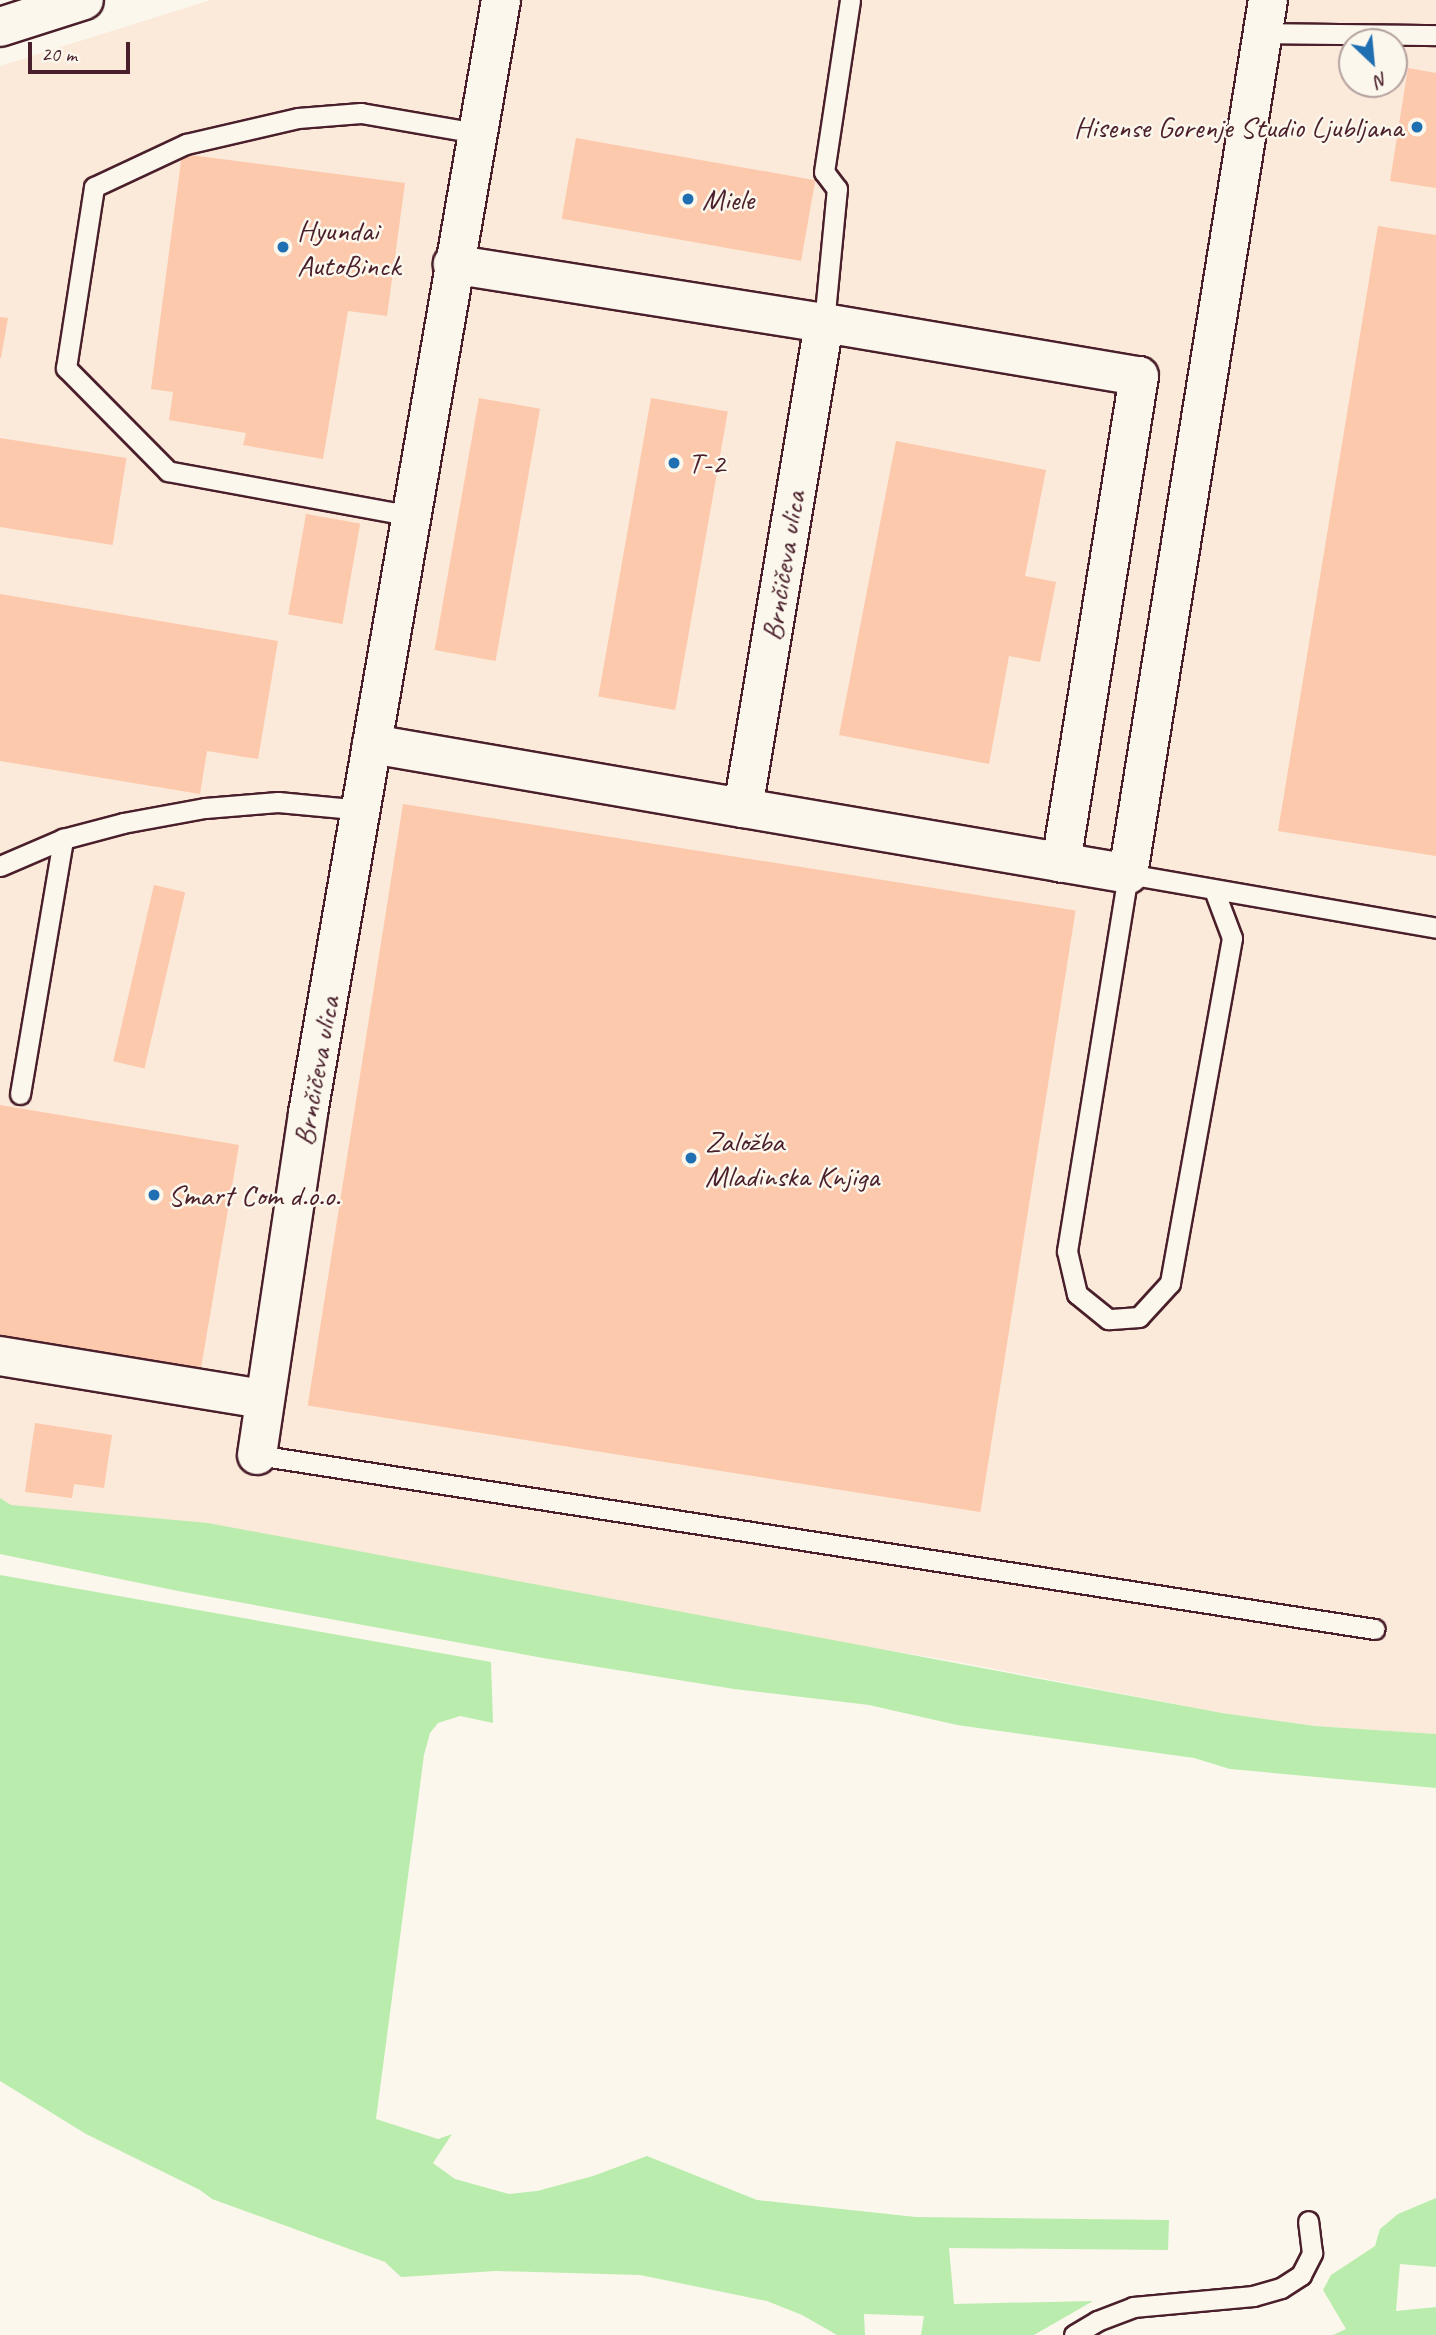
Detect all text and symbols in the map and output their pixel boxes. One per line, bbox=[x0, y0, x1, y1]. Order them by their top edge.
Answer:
scale bar bbox=[32, 28, 133, 72]
north arrow bbox=[1338, 28, 1408, 98]
text: 20 m bbox=[41, 41, 77, 67]
text: N bbox=[1371, 67, 1392, 93]
place label: Hisense Gorenje Studio Ljubljana bbox=[1073, 109, 1403, 145]
marker: Hisense Gorenje Studio Ljubljana bbox=[1409, 119, 1425, 135]
place label: Miele bbox=[702, 181, 754, 217]
marker: Miele bbox=[680, 191, 696, 207]
place label: Hyundai AutoBinck bbox=[297, 212, 400, 282]
marker: Hyundai AutoBinck bbox=[275, 239, 291, 255]
place label: T-2 bbox=[688, 445, 725, 481]
marker: T-2 bbox=[666, 455, 682, 471]
street label: Brnčičeva ulica bbox=[753, 489, 813, 643]
street label: Brnčičeva ulica bbox=[285, 994, 347, 1148]
place label: Založba Mladinska Knjiga bbox=[705, 1123, 878, 1194]
marker: Založba Mladinska Knjiga bbox=[683, 1150, 699, 1166]
place label: Smart Com d.o.o. bbox=[168, 1177, 340, 1213]
marker: Smart Com d.o.o. bbox=[146, 1187, 162, 1203]

